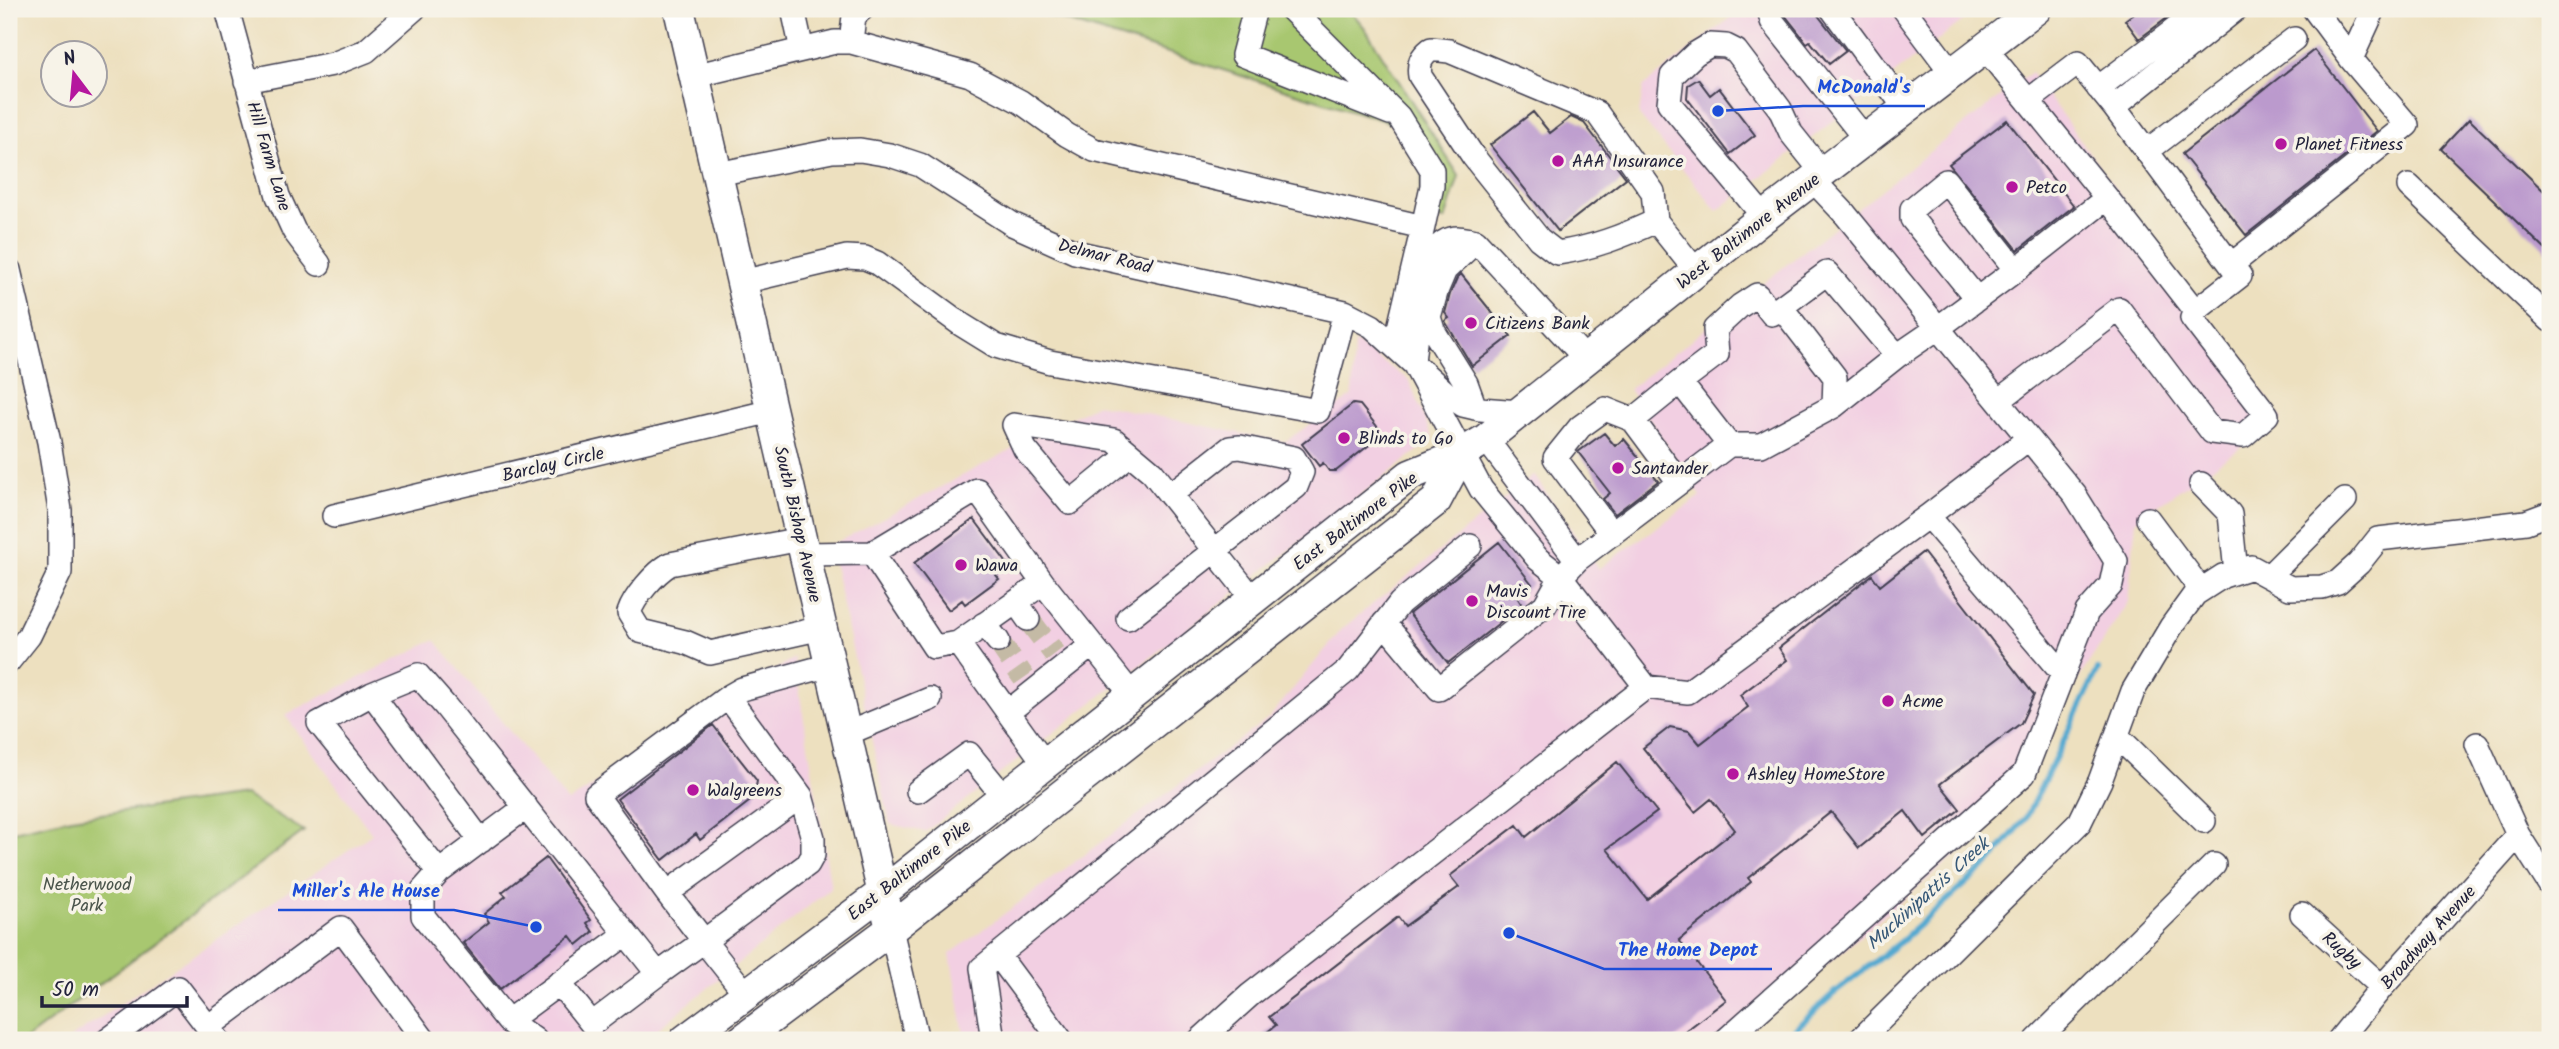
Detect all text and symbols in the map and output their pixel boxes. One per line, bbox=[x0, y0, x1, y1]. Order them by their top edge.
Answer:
north arrow bbox=[38, 38, 108, 108]
text: N bbox=[60, 44, 80, 76]
callout: McDonald's bbox=[1803, 66, 1925, 106]
text: McDonald's bbox=[1817, 73, 1911, 103]
street label: Hill Farm Lane bbox=[237, 98, 298, 215]
place label: Planet Fitness bbox=[2295, 131, 2404, 160]
marker: Planet Fitness bbox=[2273, 136, 2289, 152]
place label: AAA Insurance bbox=[1572, 148, 1684, 177]
marker: AAA Insurance bbox=[1550, 153, 1566, 169]
street label: West Baltimore Avenue bbox=[1671, 166, 1827, 298]
place label: Petco bbox=[2026, 174, 2067, 203]
marker: Petco bbox=[2004, 179, 2020, 195]
street label: Delmar Road bbox=[1054, 232, 1156, 283]
place label: Citizens Bank bbox=[1485, 310, 1590, 339]
marker: Citizens Bank bbox=[1463, 315, 1479, 331]
place label: Blinds to Go bbox=[1358, 425, 1453, 454]
marker: Blinds to Go bbox=[1336, 430, 1352, 446]
street label: Barclay Circle bbox=[499, 440, 607, 491]
street label: South Bishop Avenue bbox=[764, 443, 829, 606]
place label: Santander bbox=[1632, 455, 1709, 484]
marker: Santander bbox=[1610, 460, 1626, 476]
street label: East Baltimore Pike bbox=[1287, 465, 1425, 579]
place label: Wawa bbox=[975, 552, 1018, 581]
marker: Wawa bbox=[953, 557, 969, 573]
place label: Mavis Discount Tire bbox=[1486, 578, 1586, 628]
marker: Mavis Discount Tire bbox=[1464, 593, 1480, 609]
place label: Acme bbox=[1902, 688, 1943, 717]
marker: Acme bbox=[1880, 693, 1896, 709]
place label: Ashley HomeStore bbox=[1747, 761, 1885, 790]
marker: Ashley HomeStore bbox=[1725, 766, 1741, 782]
place label: Walgreens bbox=[707, 777, 782, 806]
marker: Walgreens bbox=[685, 782, 701, 798]
street label: East Baltimore Pike bbox=[842, 813, 978, 929]
water label: Muckinipattis Creek bbox=[1860, 829, 1999, 958]
callout: Miller's Ale House bbox=[278, 870, 454, 910]
park label: Netherwood Park bbox=[43, 871, 132, 921]
text: Miller's Ale House bbox=[292, 877, 440, 907]
street label: Broadway Avenue bbox=[2374, 879, 2484, 997]
street label: Rugby bbox=[2314, 925, 2368, 978]
callout: The Home Depot bbox=[1604, 929, 1772, 969]
text: The Home Depot bbox=[1618, 936, 1759, 966]
scale bar bbox=[42, 965, 187, 1009]
text: 50 m bbox=[52, 974, 99, 1007]

